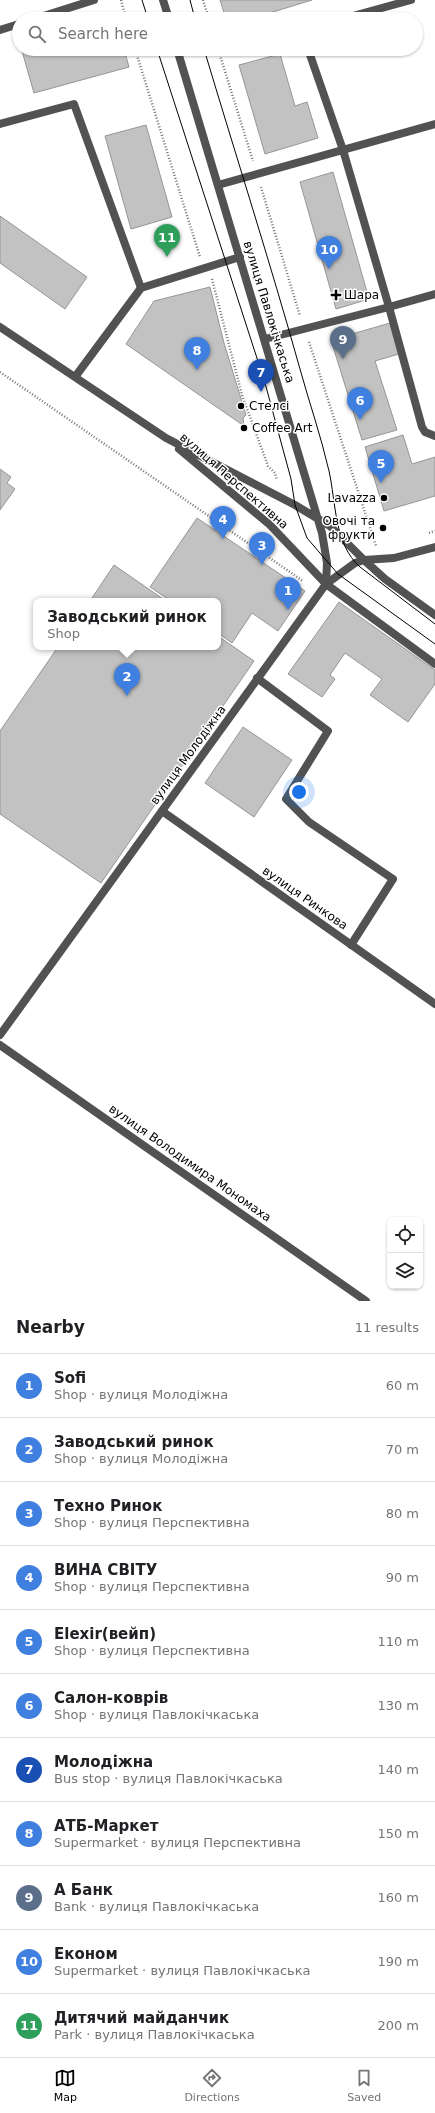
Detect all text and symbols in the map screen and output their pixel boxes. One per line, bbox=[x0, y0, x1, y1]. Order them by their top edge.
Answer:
search box bbox=[12, 12, 423, 56]
icon: search bbox=[26, 23, 48, 45]
text: Search here bbox=[58, 25, 148, 43]
pin: 11 bbox=[154, 224, 180, 257]
pin: 10 bbox=[316, 236, 342, 269]
street label: вулиця Павлокічкаська bbox=[241, 239, 297, 385]
place label: Шара bbox=[344, 288, 379, 302]
marker: Шара bbox=[331, 290, 341, 300]
pin: 9 bbox=[330, 326, 356, 359]
pin: 8 bbox=[184, 337, 210, 370]
pin: 7 bbox=[248, 359, 274, 392]
pin: 6 bbox=[347, 387, 373, 420]
place label: Стелсі bbox=[249, 399, 289, 413]
marker: Стелсі bbox=[236, 401, 246, 411]
place label: Coffee Art bbox=[252, 421, 313, 435]
marker: Coffee Art bbox=[239, 423, 249, 433]
street label: вулиця Перспективна bbox=[177, 430, 291, 532]
pin: 5 bbox=[368, 450, 394, 483]
place label: Lavazza bbox=[328, 491, 376, 505]
marker: Lavazza bbox=[379, 493, 389, 503]
pin: 4 bbox=[210, 506, 236, 539]
place label: Овочі та фрукти bbox=[323, 514, 375, 542]
marker: Овочі та фрукти bbox=[378, 523, 388, 533]
pin: 3 bbox=[249, 532, 275, 565]
pin: 1 bbox=[275, 577, 301, 610]
popup bbox=[33, 598, 221, 650]
text: Заводський ринок bbox=[47, 608, 207, 626]
text: Shop bbox=[47, 626, 80, 641]
pin: 2 bbox=[114, 663, 140, 696]
street label: вулиця Молодіжна bbox=[147, 703, 229, 807]
your location bbox=[289, 782, 309, 802]
street label: вулиця Ринкова bbox=[260, 863, 350, 933]
street label: вулиця Володимира Мономаха bbox=[106, 1101, 274, 1225]
map controls bbox=[387, 1217, 423, 1289]
button: locate bbox=[387, 1217, 423, 1253]
button: layers bbox=[387, 1253, 423, 1289]
text: Nearby bbox=[16, 1317, 85, 1337]
text: 11 results bbox=[355, 1320, 419, 1335]
text: Sofi bbox=[54, 1369, 86, 1387]
text: 1 bbox=[24, 1378, 34, 1393]
text: 60 m bbox=[386, 1378, 419, 1393]
text: Shop · вулиця Молодіжна bbox=[54, 1387, 228, 1402]
text: Заводський ринок bbox=[54, 1433, 214, 1451]
text: 2 bbox=[24, 1442, 34, 1457]
text: 70 m bbox=[386, 1442, 419, 1457]
text: Shop · вулиця Молодіжна bbox=[54, 1451, 228, 1466]
text: Техно Ринок bbox=[54, 1497, 162, 1515]
text: 3 bbox=[24, 1506, 34, 1521]
text: 80 m bbox=[386, 1506, 419, 1521]
text: Shop · вулиця Перспективна bbox=[54, 1515, 250, 1530]
text: ВИНА СВІТУ bbox=[54, 1561, 157, 1579]
text: 4 bbox=[24, 1570, 34, 1585]
text: 90 m bbox=[386, 1570, 419, 1585]
text: Shop · вулиця Перспективна bbox=[54, 1579, 250, 1594]
text: Elexir(вейп) bbox=[54, 1625, 156, 1643]
text: 5 bbox=[24, 1634, 34, 1649]
text: 110 m bbox=[377, 1634, 419, 1649]
text: Shop · вулиця Перспективна bbox=[54, 1643, 250, 1658]
text: Салон-коврів bbox=[54, 1689, 168, 1707]
text: 6 bbox=[24, 1698, 34, 1713]
text: 130 m bbox=[377, 1698, 419, 1713]
text: Shop · вулиця Павлокічкаська bbox=[54, 1707, 259, 1722]
text: Молодіжна bbox=[54, 1753, 153, 1771]
text: 7 bbox=[24, 1762, 34, 1777]
text: 140 m bbox=[377, 1762, 419, 1777]
text: Bus stop · вулиця Павлокічкаська bbox=[54, 1771, 283, 1786]
text: АТБ-Маркет bbox=[54, 1817, 158, 1835]
text: 8 bbox=[24, 1826, 34, 1841]
text: 150 m bbox=[377, 1826, 419, 1841]
text: Supermarket · вулиця Перспективна bbox=[54, 1835, 301, 1850]
text: А Банк bbox=[54, 1881, 113, 1899]
text: 9 bbox=[24, 1890, 34, 1905]
text: 160 m bbox=[377, 1890, 419, 1905]
text: Bank · вулиця Павлокічкаська bbox=[54, 1899, 259, 1914]
text: Економ bbox=[54, 1945, 118, 1963]
text: 10 bbox=[20, 1954, 38, 1969]
text: 190 m bbox=[377, 1954, 419, 1969]
text: Supermarket · вулиця Павлокічкаська bbox=[54, 1963, 311, 1978]
text: Дитячий майданчик bbox=[54, 2009, 229, 2027]
text: 11 bbox=[20, 2018, 38, 2033]
text: 200 m bbox=[377, 2018, 419, 2033]
text: Park · вулиця Павлокічкаська bbox=[54, 2027, 255, 2042]
tab: Map bbox=[54, 2067, 77, 2104]
tab: Directions bbox=[184, 2067, 240, 2104]
tab: Saved bbox=[347, 2067, 381, 2104]

